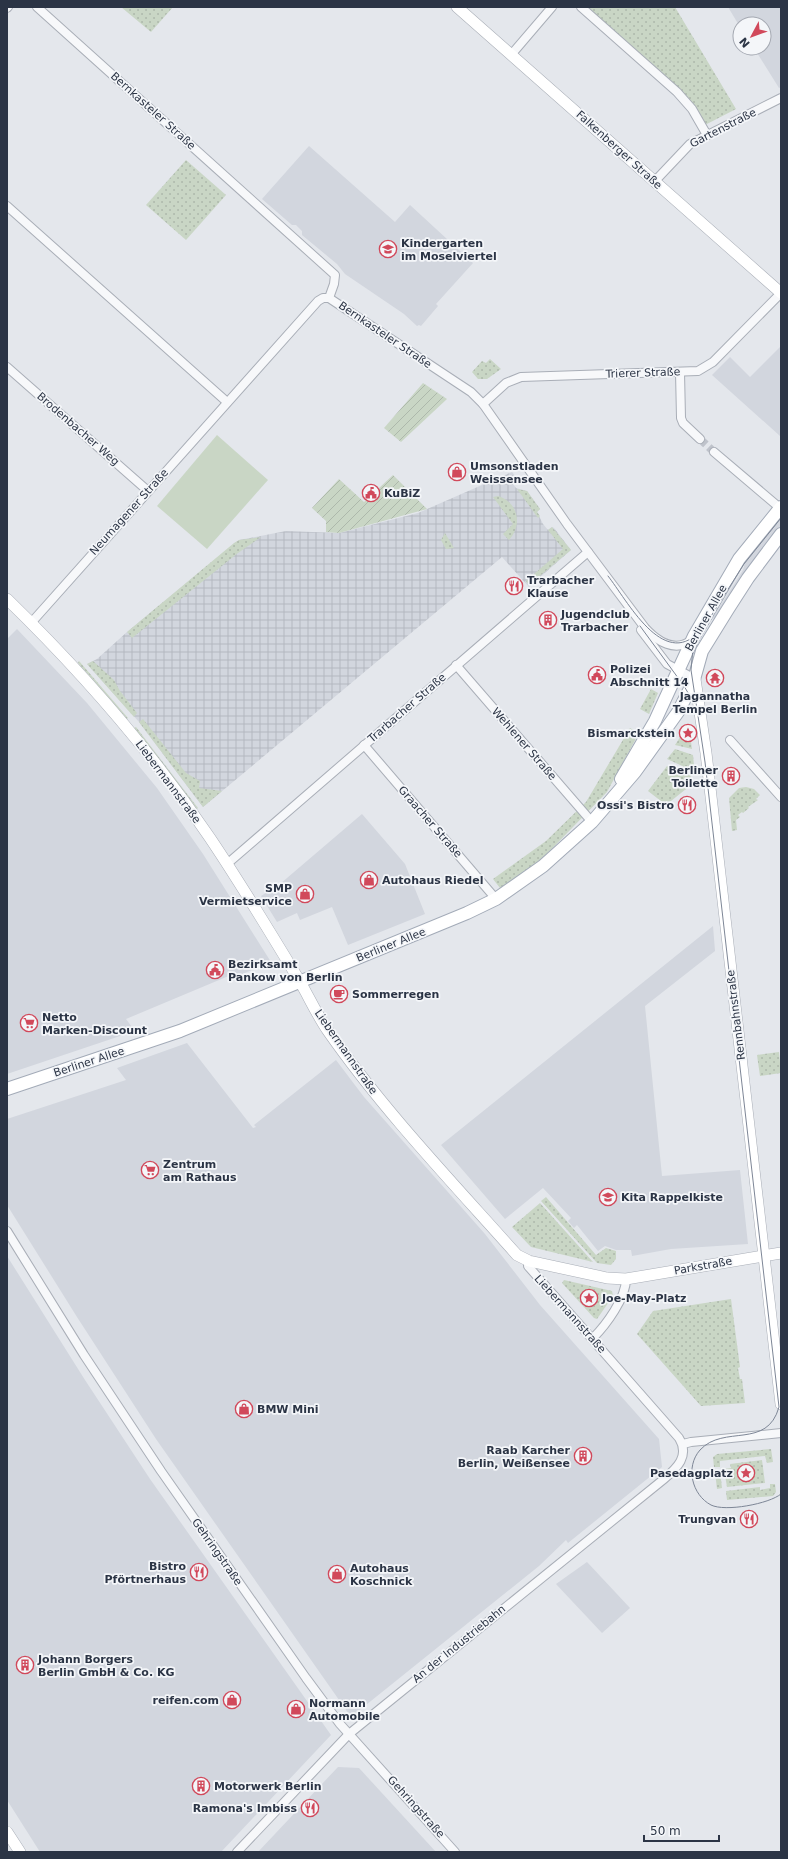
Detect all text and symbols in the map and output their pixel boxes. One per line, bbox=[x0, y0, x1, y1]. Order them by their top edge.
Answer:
north arrow bbox=[732, 16, 772, 56]
text: N bbox=[737, 34, 753, 50]
street label: Bernkasteler Straße bbox=[108, 70, 198, 153]
street label: Gartenstraße bbox=[688, 106, 759, 150]
street label: Falkenberger Straße bbox=[573, 108, 665, 192]
place label: Kindergarten im Moselviertel bbox=[401, 237, 497, 263]
school or university icon: Kindergarten im Moselviertel bbox=[378, 239, 398, 259]
street label: Bernkasteler Straße bbox=[336, 299, 434, 371]
street label: Trierer Straße bbox=[604, 365, 681, 381]
street label: Brodenbacher Weg bbox=[34, 390, 122, 468]
place label: Umsonstladen Weissensee bbox=[470, 460, 559, 486]
shop icon: Umsonstladen Weissensee bbox=[447, 462, 467, 482]
street label: Neumagener Straße bbox=[87, 466, 171, 558]
public building icon: KuBiZ bbox=[361, 483, 381, 503]
place label: KuBiZ bbox=[384, 487, 420, 500]
place label: Trarbacher Klause bbox=[527, 574, 595, 600]
restaurant icon: Trarbacher Klause bbox=[504, 576, 524, 596]
street label: Berliner Allee bbox=[682, 582, 730, 653]
place label: Jugendclub Trarbacher bbox=[560, 608, 630, 634]
building icon: Jugendclub Trarbacher bbox=[538, 610, 558, 630]
place label: Polizei Abschnitt 14 bbox=[610, 663, 689, 689]
public building icon: Polizei Abschnitt 14 bbox=[587, 665, 607, 685]
temple icon: Jagannatha Tempel Berlin bbox=[705, 668, 725, 688]
street label: Trarbacher Straße bbox=[365, 671, 449, 746]
place label: Jagannatha Tempel Berlin bbox=[673, 690, 757, 716]
street label: Wehlener Straße bbox=[489, 705, 559, 783]
place icon: Bismarckstein bbox=[678, 723, 698, 743]
place label: Bismarckstein bbox=[587, 727, 675, 740]
street label: Liebermannstraße bbox=[133, 738, 204, 826]
place label: Berliner Toilette bbox=[668, 764, 719, 790]
building icon: Berliner Toilette bbox=[721, 766, 741, 786]
street label: Graacher Straße bbox=[395, 784, 465, 861]
restaurant icon: Ossi's Bistro bbox=[677, 795, 697, 815]
place label: Ossi's Bistro bbox=[597, 799, 674, 812]
shop icon: Autohaus Riedel bbox=[359, 870, 379, 890]
place label: Autohaus Riedel bbox=[382, 874, 483, 887]
place label: SMP Vermietservice bbox=[199, 882, 292, 908]
shop icon: SMP Vermietservice bbox=[295, 884, 315, 904]
street label: Berliner Allee bbox=[354, 925, 428, 965]
place label: Bezirksamt Pankow von Berlin bbox=[228, 958, 343, 984]
public building icon: Bezirksamt Pankow von Berlin bbox=[205, 960, 225, 980]
street label: Rennbahnstraße bbox=[724, 969, 748, 1061]
cafe icon: Sommerregen bbox=[329, 984, 349, 1004]
place label: Sommerregen bbox=[352, 988, 439, 1001]
street label: Liebermannstraße bbox=[312, 1007, 380, 1097]
place label: Netto Marken-Discount bbox=[42, 1011, 147, 1037]
supermarket icon: Netto Marken-Discount bbox=[19, 1013, 39, 1033]
street label: Berliner Allee bbox=[52, 1044, 126, 1080]
place label: Zentrum am Rathaus bbox=[163, 1158, 237, 1184]
supermarket icon: Zentrum am Rathaus bbox=[140, 1160, 160, 1180]
school or university icon: Kita Rappelkiste bbox=[598, 1187, 618, 1207]
place label: Kita Rappelkiste bbox=[621, 1191, 723, 1204]
street label: Parkstraße bbox=[673, 1254, 733, 1278]
street label: Liebermannstraße bbox=[532, 1272, 609, 1356]
place icon: Joe-May-Platz bbox=[579, 1288, 599, 1308]
place label: Joe-May-Platz bbox=[601, 1292, 686, 1305]
shop icon: BMW Mini bbox=[234, 1399, 254, 1419]
place label: BMW Mini bbox=[257, 1403, 319, 1416]
place label: Raab Karcher Berlin, Weißensee bbox=[458, 1444, 571, 1470]
building icon: Raab Karcher Berlin, Weißensee bbox=[573, 1446, 593, 1466]
place icon: Pasedagplatz bbox=[736, 1463, 756, 1483]
place label: Pasedagplatz bbox=[650, 1467, 733, 1480]
restaurant icon: Trungvan bbox=[739, 1509, 759, 1529]
place label: Trungvan bbox=[678, 1513, 736, 1526]
street label: Gehringstraße bbox=[189, 1516, 245, 1588]
place label: Bistro Pförtnerhaus bbox=[105, 1560, 186, 1586]
restaurant icon: Bistro Pförtnerhaus bbox=[189, 1562, 209, 1582]
place label: Autohaus Koschnick bbox=[350, 1562, 413, 1588]
shop icon: Autohaus Koschnick bbox=[327, 1564, 347, 1584]
street label: An der Industriebahn bbox=[410, 1602, 508, 1686]
place label: Johann Borgers Berlin GmbH & Co. KG bbox=[37, 1653, 175, 1679]
building icon: Johann Borgers Berlin GmbH & Co. KG bbox=[15, 1655, 35, 1675]
shop icon: reifen.com bbox=[222, 1690, 242, 1710]
place label: reifen.com bbox=[153, 1694, 219, 1707]
place label: Normann Automobile bbox=[309, 1697, 380, 1723]
shop icon: Normann Automobile bbox=[286, 1699, 306, 1719]
street label: Gehringstraße bbox=[385, 1773, 447, 1841]
building icon: Motorwerk Berlin bbox=[191, 1776, 211, 1796]
place label: Motorwerk Berlin bbox=[214, 1780, 322, 1793]
restaurant icon: Ramona's Imbiss bbox=[300, 1798, 320, 1818]
place label: Ramona's Imbiss bbox=[193, 1802, 297, 1815]
scale bar bbox=[644, 1817, 719, 1843]
text: 50 m bbox=[650, 1824, 681, 1838]

